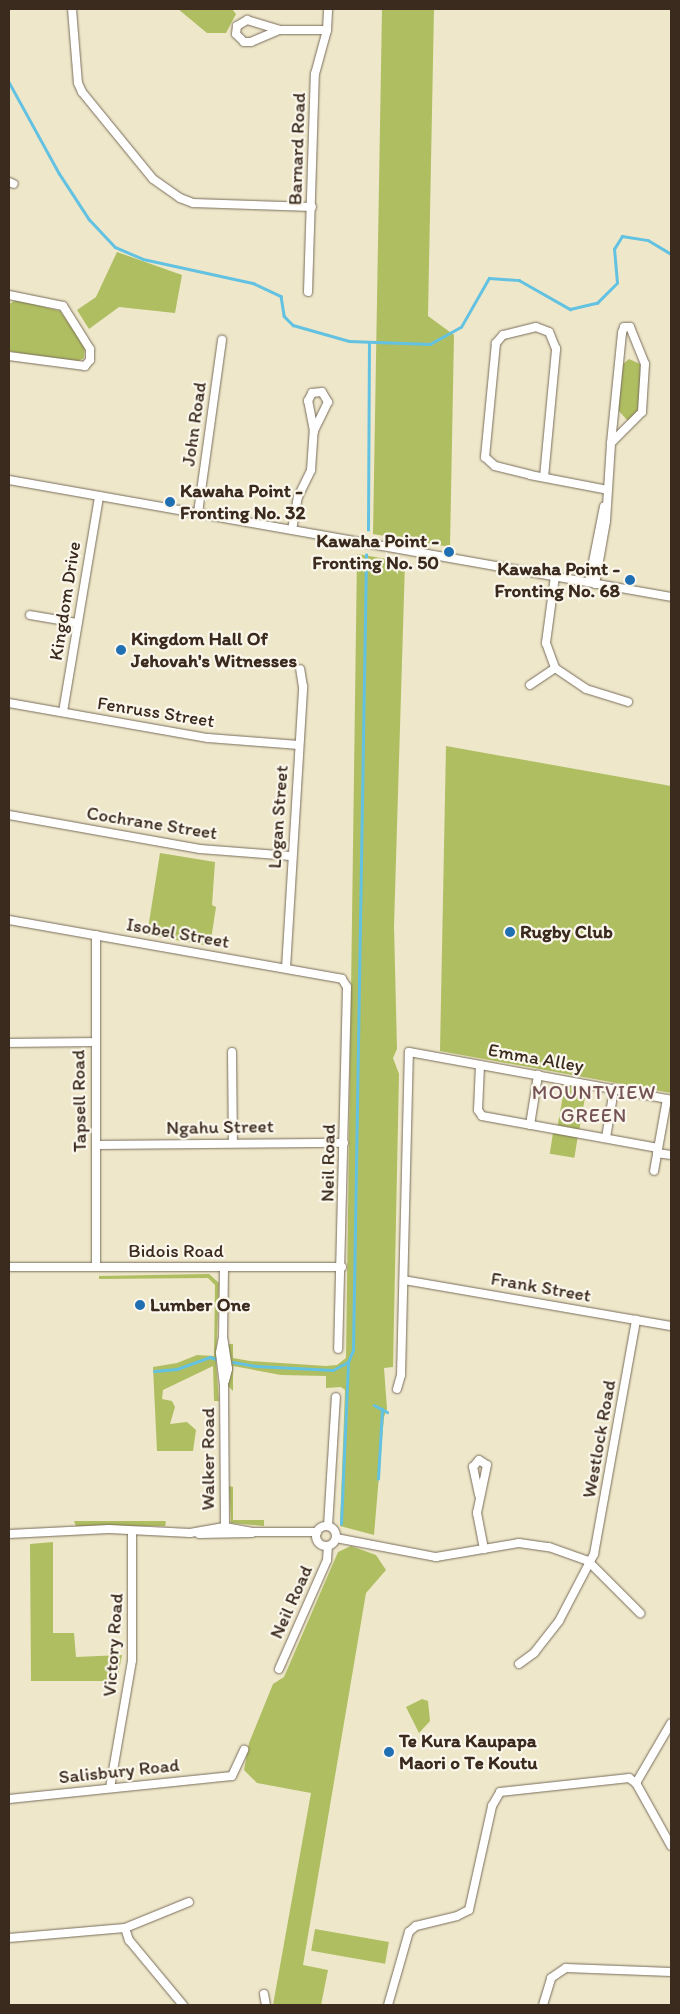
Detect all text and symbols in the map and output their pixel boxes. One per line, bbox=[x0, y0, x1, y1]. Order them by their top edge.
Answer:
street label: Barnard Road bbox=[284, 92, 310, 206]
street label: John Road bbox=[177, 381, 211, 467]
place label: Kawaha Point - Fronting No. 32 bbox=[180, 480, 305, 524]
marker: Kawaha Point - Fronting No. 32 bbox=[164, 496, 176, 508]
place label: Kawaha Point - Fronting No. 50 bbox=[312, 530, 439, 574]
street label: Kingdom Drive bbox=[44, 540, 86, 662]
marker: Kawaha Point - Fronting No. 50 bbox=[443, 546, 455, 558]
place label: Kawaha Point - Fronting No. 68 bbox=[494, 558, 620, 602]
marker: Kawaha Point - Fronting No. 68 bbox=[624, 574, 636, 586]
place label: Kingdom Hall Of Jehovah's Witnesses bbox=[131, 628, 296, 672]
marker: Kingdom Hall Of Jehovah's Witnesses bbox=[115, 644, 127, 656]
street label: Fenruss Street bbox=[96, 692, 216, 732]
street label: Logan Street bbox=[263, 765, 293, 869]
street label: Cochrane Street bbox=[85, 801, 219, 845]
street label: Isobel Street bbox=[125, 913, 231, 953]
place label: Rugby Club bbox=[520, 921, 613, 943]
marker: Rugby Club bbox=[504, 926, 516, 938]
street label: Emma Alley bbox=[486, 1038, 586, 1078]
street label: Tapsell Road bbox=[67, 1050, 91, 1152]
district label: MOUNTVIEW GREEN bbox=[531, 1081, 657, 1128]
street label: Ngahu Street bbox=[166, 1115, 274, 1139]
street label: Neil Road bbox=[316, 1124, 340, 1202]
street label: Bidois Road bbox=[128, 1240, 224, 1262]
street label: Frank Street bbox=[489, 1267, 593, 1307]
place label: Lumber One bbox=[150, 1294, 250, 1316]
marker: Lumber One bbox=[134, 1299, 146, 1311]
street label: Westlock Road bbox=[577, 1378, 621, 1500]
street label: Walker Road bbox=[197, 1408, 219, 1510]
street label: Neil Road bbox=[265, 1562, 317, 1642]
street label: Victory Road bbox=[98, 1593, 128, 1697]
place label: Te Kura Kaupapa Maori o Te Koutu bbox=[399, 1730, 536, 1774]
marker: Te Kura Kaupapa Maori o Te Koutu bbox=[383, 1746, 395, 1758]
street label: Salisbury Road bbox=[57, 1753, 181, 1789]

